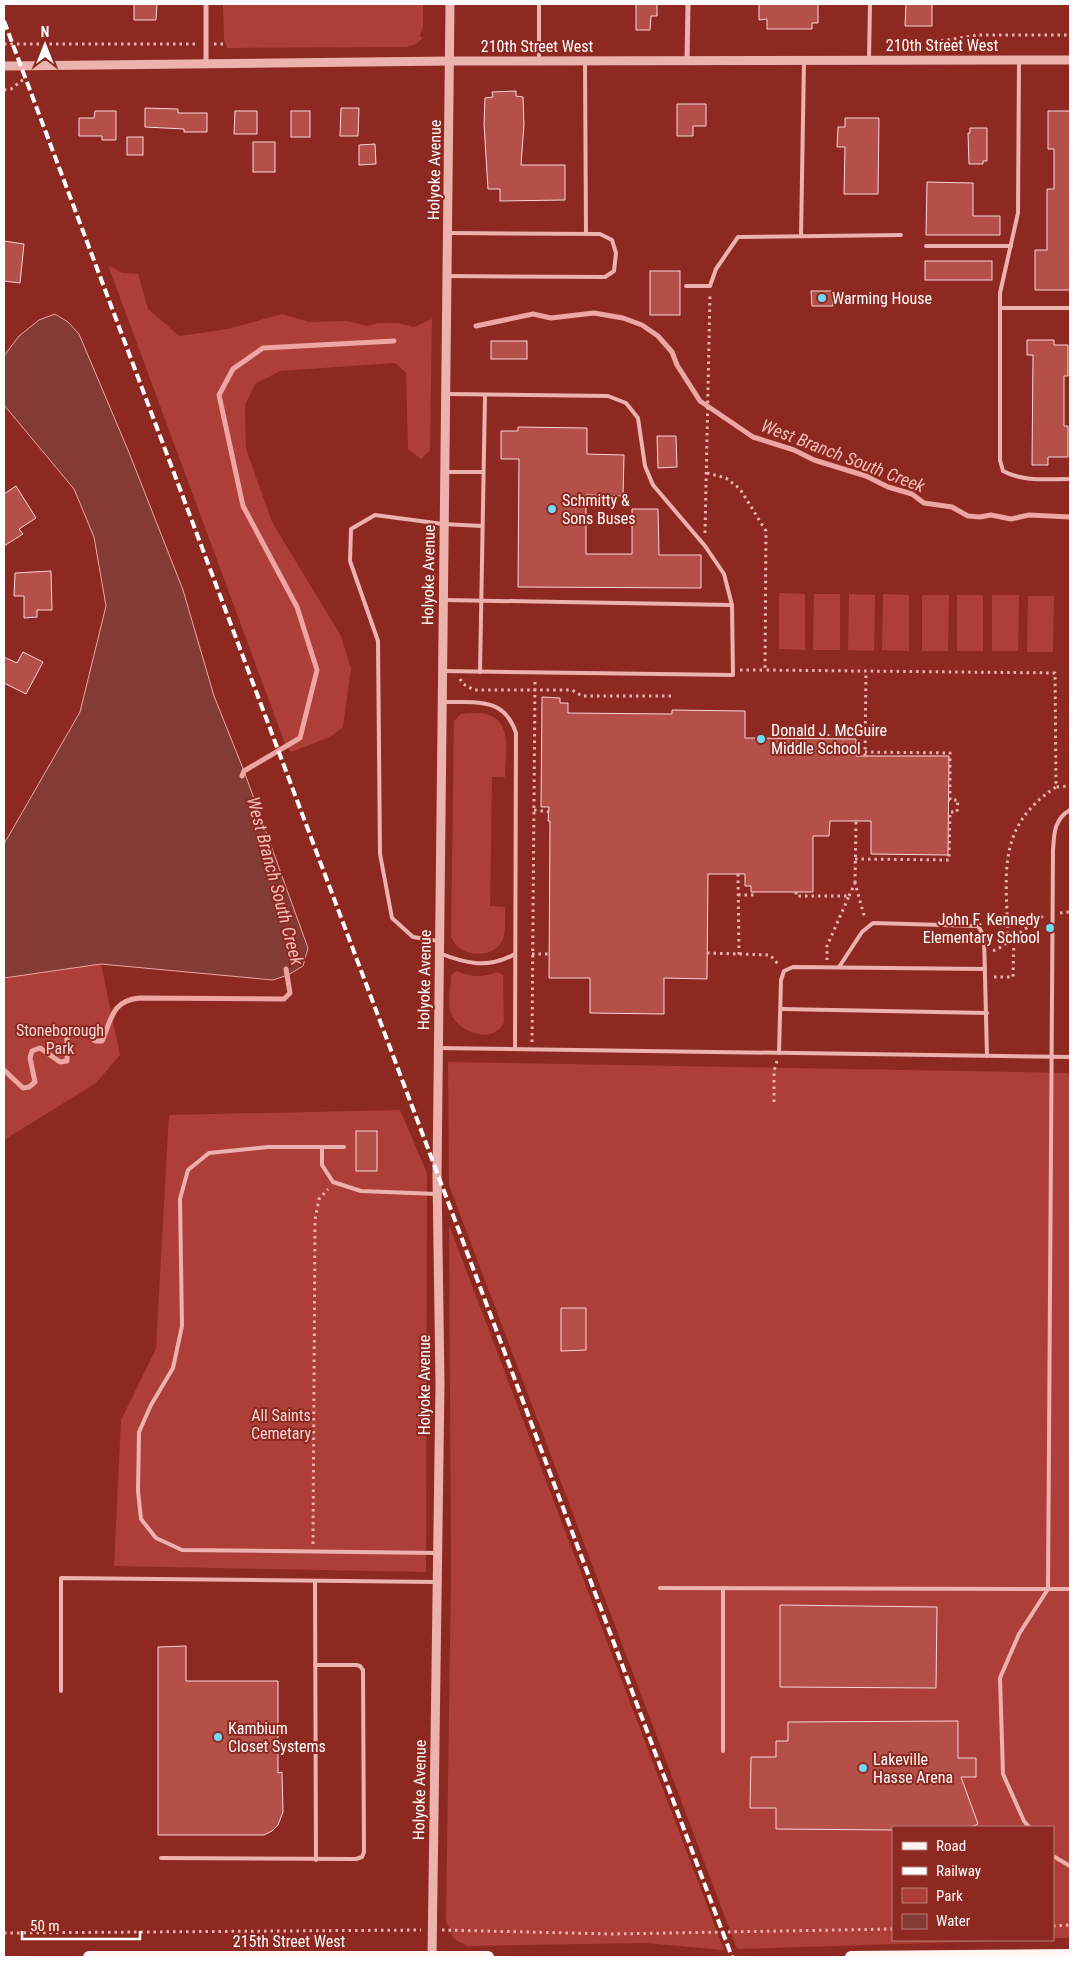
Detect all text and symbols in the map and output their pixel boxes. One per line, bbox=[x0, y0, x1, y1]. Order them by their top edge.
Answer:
north arrow bbox=[20, 20, 70, 70]
text: N bbox=[41, 24, 49, 40]
street label: 210th Street West bbox=[886, 36, 999, 55]
street label: 210th Street West bbox=[481, 37, 594, 56]
street label: Holyoke Avenue bbox=[424, 120, 445, 220]
place label: Warming House bbox=[832, 289, 932, 308]
marker: Warming House bbox=[816, 292, 828, 304]
water label: West Branch South Creek bbox=[758, 415, 929, 497]
place label: Schmitty & Sons Buses bbox=[562, 491, 636, 528]
marker: Schmitty & Sons Buses bbox=[546, 503, 558, 515]
street label: Holyoke Avenue bbox=[418, 525, 439, 625]
place label: Donald J. McGuire Middle School bbox=[771, 721, 887, 758]
marker: Donald J. McGuire Middle School bbox=[755, 733, 767, 745]
water label: West Branch South Creek bbox=[243, 794, 308, 969]
place label: John F. Kennedy Elementary School bbox=[923, 910, 1040, 947]
marker: John F. Kennedy Elementary School bbox=[1044, 922, 1056, 934]
street label: Holyoke Avenue bbox=[414, 930, 435, 1030]
park label: Stoneborough Park bbox=[16, 1021, 104, 1058]
street label: Holyoke Avenue bbox=[415, 1335, 434, 1435]
park label: All Saints Cemetary bbox=[251, 1406, 311, 1443]
place label: Kambium Closet Systems bbox=[228, 1719, 326, 1756]
marker: Kambium Closet Systems bbox=[212, 1731, 224, 1743]
street label: Holyoke Avenue bbox=[409, 1740, 430, 1840]
place label: Lakeville Hasse Arena bbox=[873, 1750, 953, 1787]
marker: Lakeville Hasse Arena bbox=[857, 1762, 869, 1774]
legend bbox=[892, 1826, 1054, 1941]
text: Road bbox=[936, 1837, 966, 1855]
text: Railway bbox=[936, 1862, 981, 1880]
text: Park bbox=[936, 1887, 963, 1905]
scale bar bbox=[22, 1908, 140, 1940]
text: Water bbox=[936, 1912, 971, 1930]
text: 50 m bbox=[30, 1917, 60, 1935]
street label: 215th Street West bbox=[233, 1932, 346, 1951]

